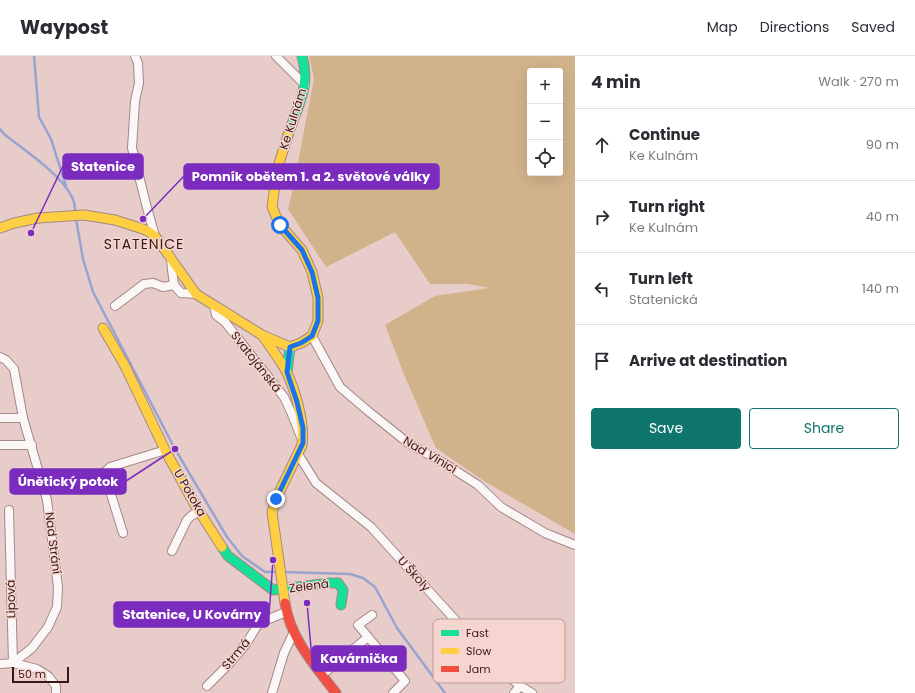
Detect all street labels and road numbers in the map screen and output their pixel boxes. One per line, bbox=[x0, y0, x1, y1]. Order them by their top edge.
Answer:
street label: Ke Kulnám bbox=[275, 86, 310, 152]
street label: Svatojánská bbox=[227, 328, 286, 396]
street label: Nad Vinicí bbox=[400, 432, 460, 477]
street label: U Potoka bbox=[170, 466, 211, 520]
street label: Nad Strání bbox=[41, 511, 66, 575]
street label: U Školy bbox=[394, 552, 435, 595]
street label: Zelená bbox=[288, 575, 330, 596]
street label: Lipová bbox=[2, 579, 19, 619]
street label: Strmá bbox=[217, 634, 254, 673]

